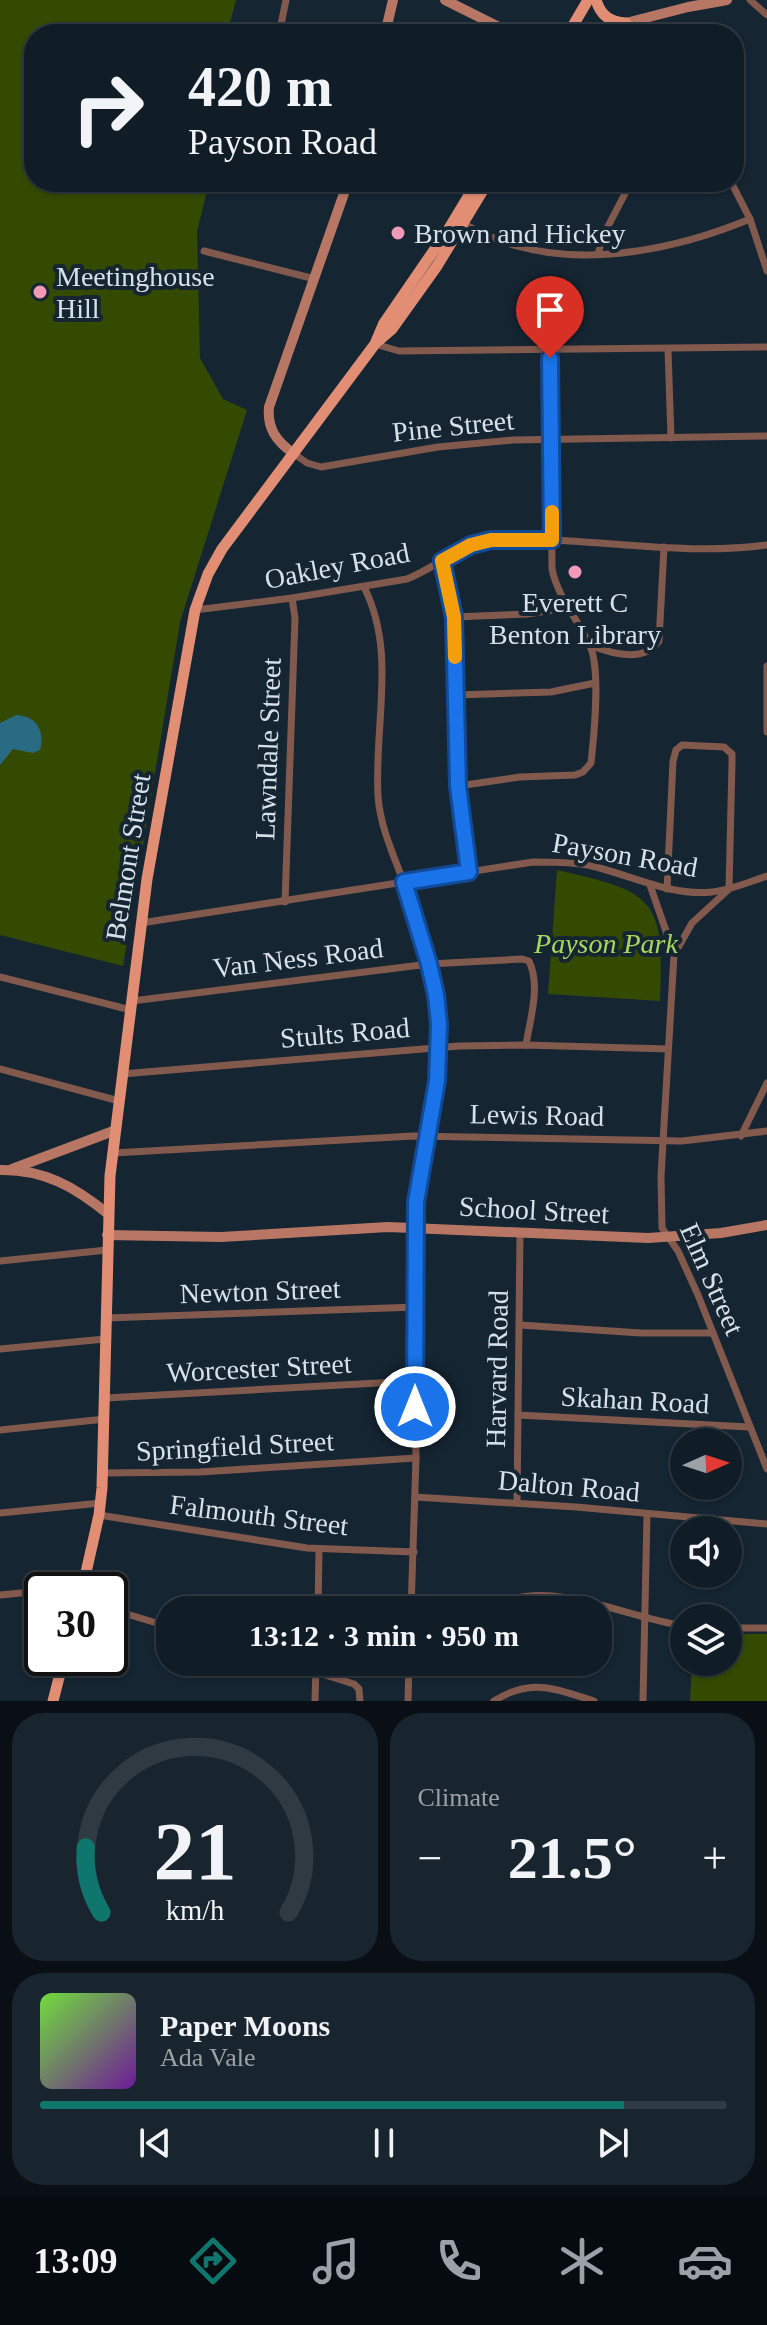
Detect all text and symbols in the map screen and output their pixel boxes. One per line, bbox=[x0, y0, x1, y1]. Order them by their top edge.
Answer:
icon: right bbox=[56, 56, 160, 160]
text: 420 m bbox=[188, 56, 333, 118]
text: Payson Road bbox=[188, 122, 377, 162]
place label: Brown and Hickey bbox=[414, 218, 626, 249]
marker: Brown and Hickey bbox=[389, 224, 407, 242]
place label: Meetinghouse Hill bbox=[56, 261, 215, 324]
pin bbox=[516, 276, 584, 358]
marker: Meetinghouse Hill bbox=[31, 283, 49, 301]
icon: arrive bbox=[528, 288, 572, 332]
street label: Pine Street bbox=[391, 404, 516, 448]
street label: Oakley Road bbox=[262, 537, 412, 595]
marker: Everett C Benton Library bbox=[566, 563, 584, 581]
place label: Everett C Benton Library bbox=[489, 587, 661, 650]
street label: Lawndale Street bbox=[249, 657, 287, 841]
street label: Belmont Street bbox=[99, 771, 157, 943]
street label: Payson Road bbox=[550, 827, 700, 883]
park label: Payson Park bbox=[533, 928, 678, 959]
street label: Van Ness Road bbox=[211, 932, 385, 984]
street label: Stults Road bbox=[279, 1012, 411, 1054]
street label: Lewis Road bbox=[469, 1098, 605, 1132]
street label: School Street bbox=[458, 1191, 610, 1229]
street label: Elm Street bbox=[674, 1218, 750, 1340]
street label: Newton Street bbox=[179, 1273, 341, 1309]
street label: Harvard Road bbox=[480, 1290, 514, 1448]
street label: Worcester Street bbox=[166, 1348, 352, 1388]
position arrow bbox=[373, 1365, 457, 1449]
street label: Skahan Road bbox=[560, 1381, 710, 1419]
street label: Springfield Street bbox=[135, 1425, 335, 1467]
north arrow bbox=[670, 1428, 742, 1500]
map controls bbox=[670, 1428, 742, 1676]
street label: Dalton Road bbox=[497, 1464, 641, 1508]
street label: Falmouth Street bbox=[168, 1489, 350, 1541]
button: sound bbox=[670, 1516, 742, 1588]
speed limit sign: 30 bbox=[24, 1572, 128, 1676]
button: layers bbox=[670, 1604, 742, 1676]
text: 13:12 · 3 min · 950 m bbox=[249, 1619, 519, 1652]
text: Climate bbox=[418, 1783, 500, 1812]
text: 21 bbox=[153, 1805, 236, 1897]
text: 21.5° bbox=[508, 1825, 637, 1891]
text: − bbox=[418, 1834, 442, 1883]
text: + bbox=[702, 1834, 727, 1883]
text: km/h bbox=[165, 1895, 224, 1926]
text: Paper Moons bbox=[160, 2009, 330, 2042]
text: Ada Vale bbox=[160, 2043, 256, 2072]
icon: previous bbox=[133, 2121, 177, 2165]
icon: pause bbox=[362, 2121, 406, 2165]
icon: next bbox=[591, 2121, 635, 2165]
icon: directions bbox=[185, 2233, 241, 2289]
icon: music bbox=[308, 2233, 364, 2289]
icon: phone bbox=[431, 2233, 487, 2289]
icon: climate bbox=[554, 2233, 610, 2289]
icon: car bbox=[677, 2233, 733, 2289]
text: 13:09 bbox=[34, 2241, 118, 2281]

